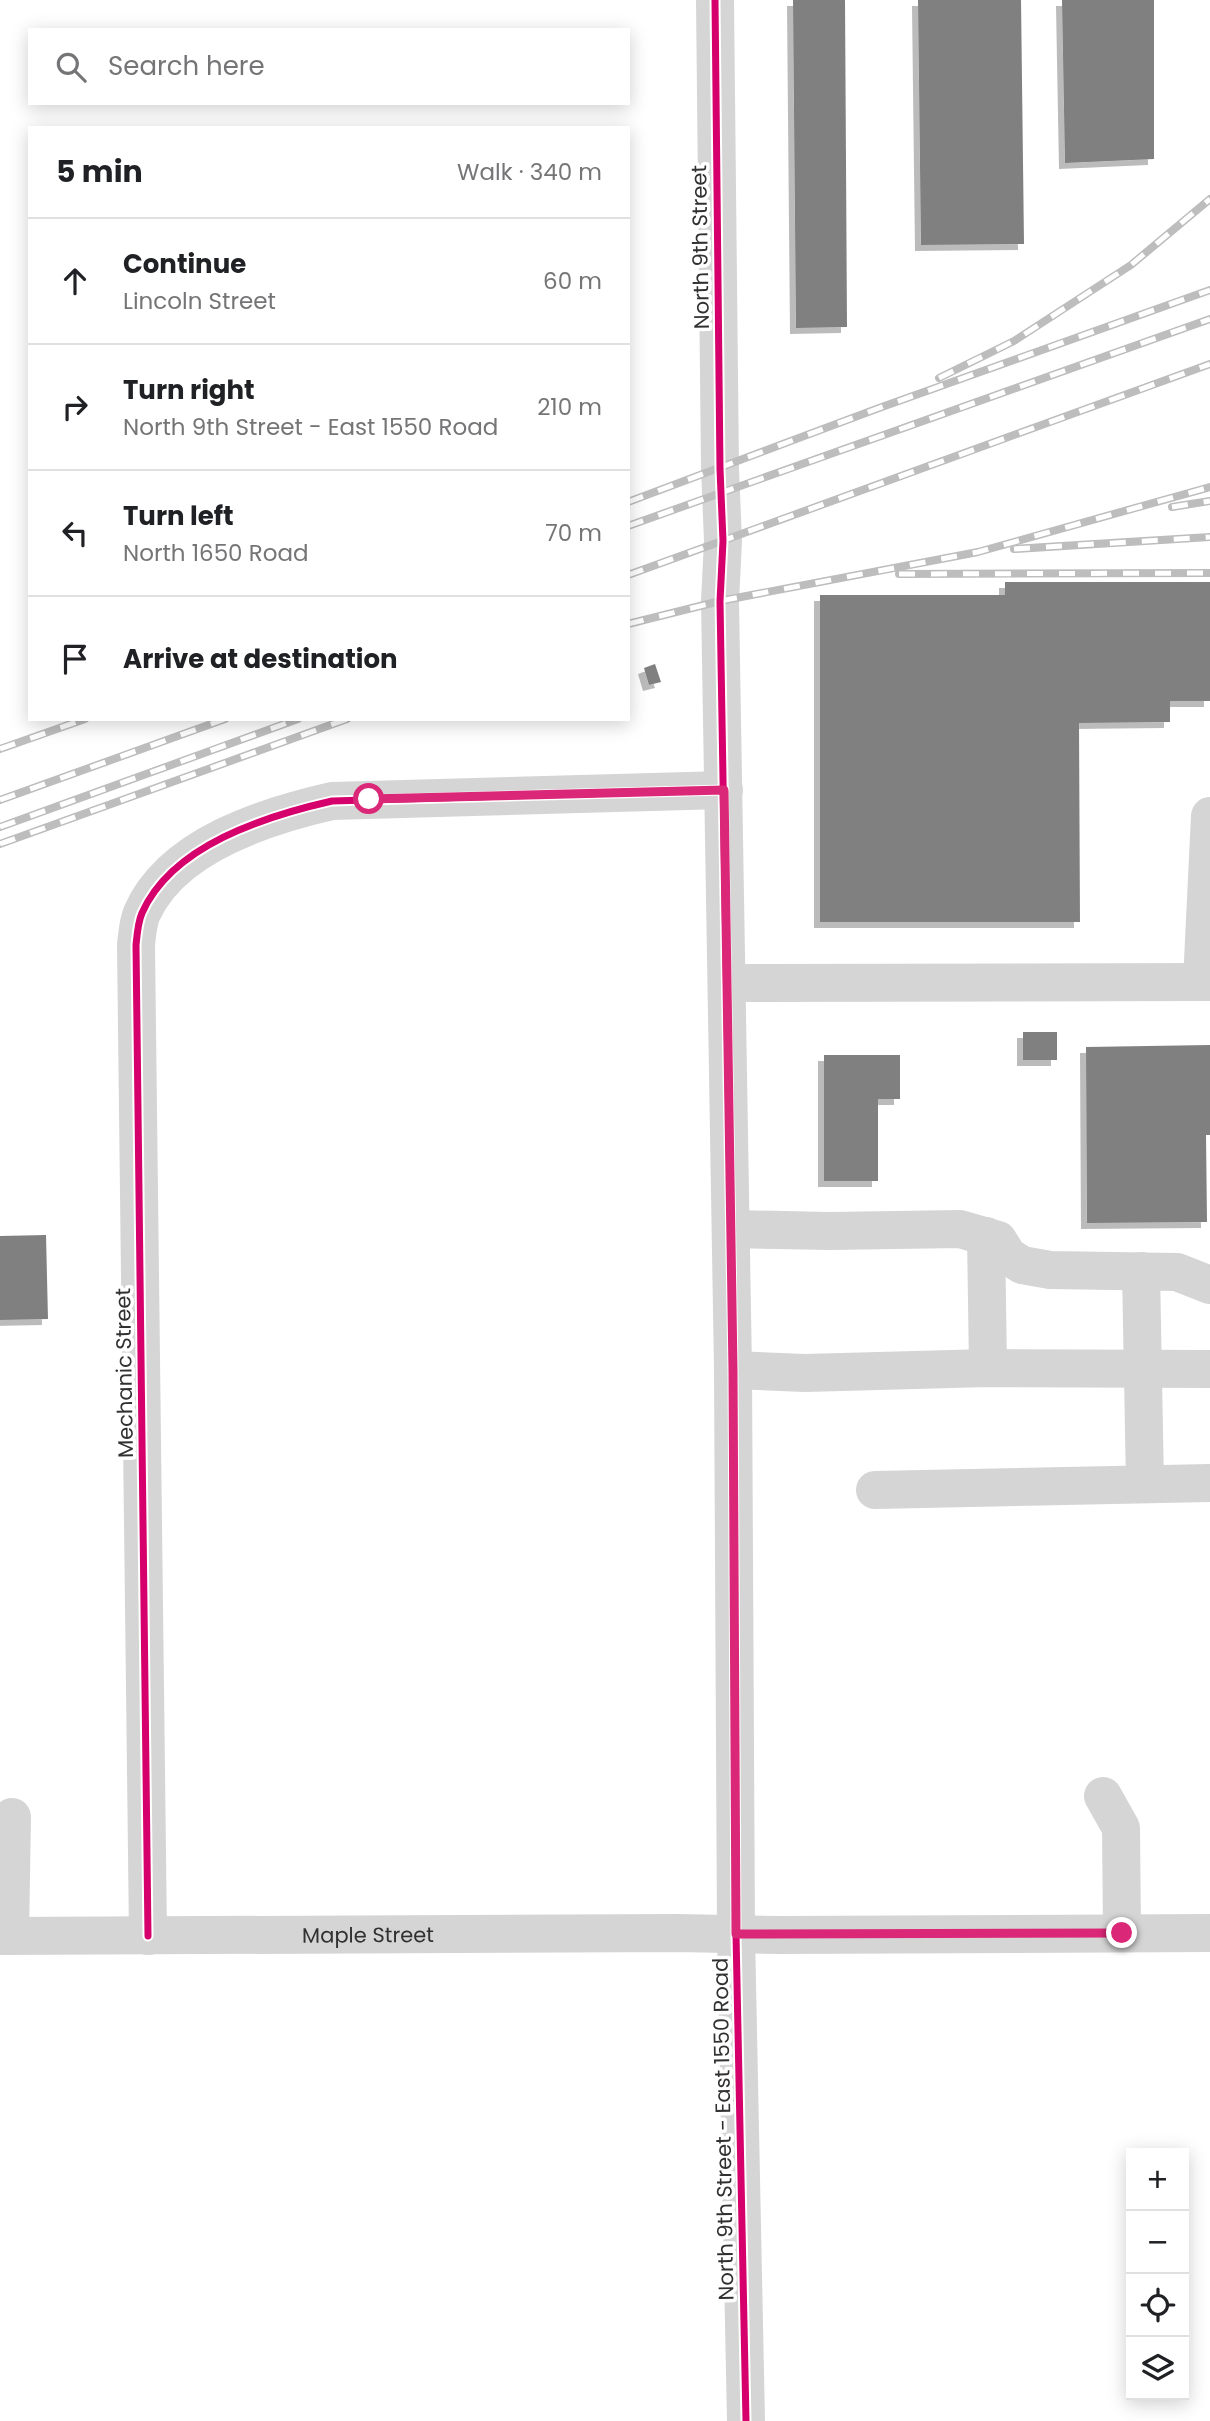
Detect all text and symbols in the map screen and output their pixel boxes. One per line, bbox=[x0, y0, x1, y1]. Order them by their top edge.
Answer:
search box bbox=[28, 28, 630, 105]
icon: search bbox=[52, 48, 90, 86]
text: Search here bbox=[108, 48, 265, 84]
text: 5 min bbox=[56, 150, 143, 193]
text: Walk · 340 m bbox=[457, 156, 602, 188]
street label: North 9th Street bbox=[684, 165, 716, 329]
text: Continue bbox=[123, 246, 246, 282]
icon: ahead bbox=[56, 262, 94, 300]
text: 60 m bbox=[543, 265, 602, 297]
text: Lincoln Street bbox=[123, 285, 276, 317]
text: Turn right bbox=[123, 372, 255, 408]
icon: right bbox=[56, 388, 94, 426]
text: 210 m bbox=[537, 391, 602, 423]
text: North 9th Street - East 1550 Road bbox=[123, 411, 498, 443]
text: Turn left bbox=[123, 498, 234, 534]
icon: left bbox=[56, 514, 94, 552]
text: 70 m bbox=[545, 517, 602, 549]
text: North 1650 Road bbox=[123, 537, 309, 569]
icon: arrive bbox=[56, 640, 94, 678]
text: Arrive at destination bbox=[123, 641, 398, 677]
route start bbox=[353, 783, 384, 814]
street label: Mechanic Street bbox=[108, 1288, 140, 1458]
route end bbox=[1106, 1917, 1137, 1948]
street label: Maple Street bbox=[302, 1920, 434, 1949]
street label: North 9th Street - East 1550 Road bbox=[706, 1957, 740, 2301]
map controls bbox=[1126, 2148, 1189, 2400]
button: + bbox=[1126, 2148, 1189, 2211]
button: − bbox=[1126, 2211, 1189, 2274]
button: locate bbox=[1126, 2274, 1189, 2337]
button: layers bbox=[1126, 2337, 1189, 2400]

